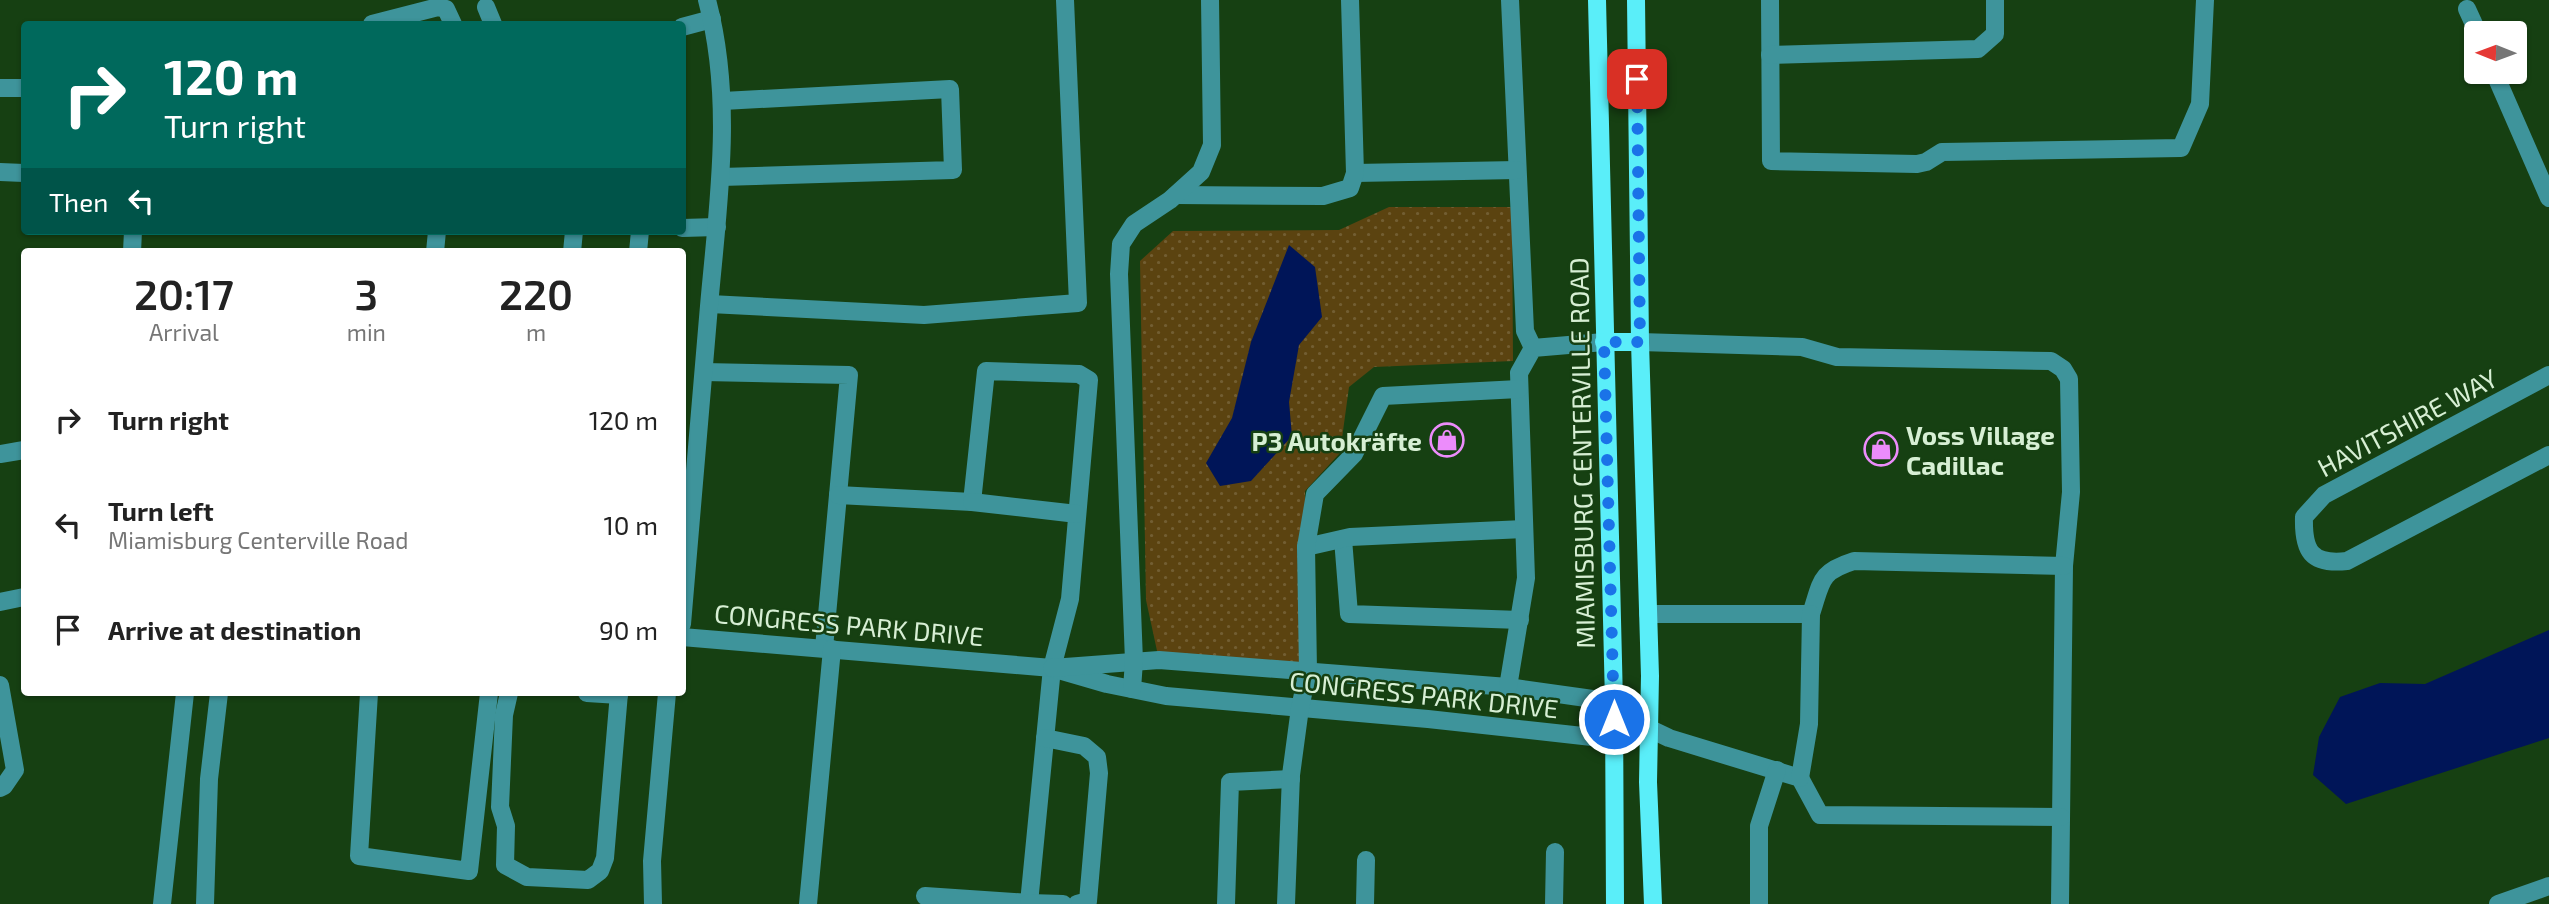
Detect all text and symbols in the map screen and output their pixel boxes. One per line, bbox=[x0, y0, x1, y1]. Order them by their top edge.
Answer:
north arrow bbox=[2464, 21, 2527, 84]
map controls bbox=[2464, 21, 2527, 84]
text: 120 m bbox=[164, 46, 298, 105]
icon: right bbox=[49, 49, 140, 140]
pin bbox=[1607, 49, 1667, 109]
icon: arrive bbox=[1618, 60, 1656, 98]
text: Turn right bbox=[164, 106, 306, 144]
icon: left bbox=[122, 182, 160, 220]
text: Then bbox=[49, 186, 108, 217]
street label: MIAMISBURG CENTERVILLE ROAD bbox=[1562, 257, 1600, 649]
text: 20:17 bbox=[134, 268, 234, 318]
text: 3 bbox=[355, 268, 378, 318]
text: 220 bbox=[499, 268, 573, 318]
text: Arrival bbox=[149, 318, 219, 346]
text: min bbox=[347, 318, 386, 346]
text: m bbox=[526, 318, 546, 346]
street label: HAVITSHIRE WAY bbox=[2312, 362, 2502, 482]
icon: right bbox=[49, 401, 87, 439]
text: Turn right bbox=[108, 404, 229, 435]
text: 120 m bbox=[589, 404, 658, 435]
place label: Voss Village Cadillac bbox=[1906, 419, 2055, 480]
shop icon: P3 Autokräfte bbox=[1428, 421, 1466, 459]
place label: P3 Autokräfte bbox=[1252, 425, 1422, 456]
shop icon: Voss Village Cadillac bbox=[1862, 430, 1900, 468]
text: Turn left bbox=[108, 495, 214, 526]
icon: left bbox=[49, 506, 87, 544]
text: 10 m bbox=[603, 509, 658, 540]
text: Miamisburg Centerville Road bbox=[108, 526, 409, 554]
street label: CONGRESS PARK DRIVE bbox=[713, 597, 985, 651]
icon: arrive bbox=[49, 611, 87, 649]
text: Arrive at destination bbox=[108, 614, 361, 645]
text: 90 m bbox=[599, 614, 658, 645]
street label: CONGRESS PARK DRIVE bbox=[1288, 664, 1560, 724]
position arrow bbox=[1577, 682, 1651, 756]

